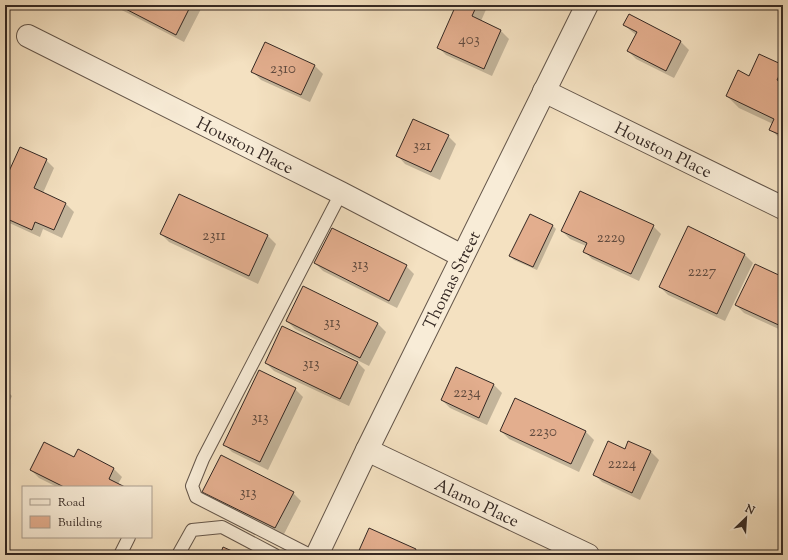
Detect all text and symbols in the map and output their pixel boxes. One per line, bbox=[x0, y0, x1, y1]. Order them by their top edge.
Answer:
house number: 403 bbox=[458, 30, 480, 51]
house number: 2310 bbox=[270, 59, 296, 80]
street label: Houston Place bbox=[192, 112, 297, 181]
street label: Houston Place bbox=[610, 117, 715, 185]
house number: 321 bbox=[413, 136, 431, 157]
house number: 2311 bbox=[202, 226, 226, 247]
street label: Thomas Street bbox=[418, 227, 487, 334]
house number: 2229 bbox=[597, 228, 625, 249]
house number: 313 bbox=[351, 255, 369, 276]
house number: 2227 bbox=[688, 262, 717, 283]
house number: 313 bbox=[323, 313, 341, 334]
house number: 313 bbox=[302, 354, 320, 375]
house number: 2234 bbox=[453, 383, 481, 404]
house number: 313 bbox=[251, 408, 269, 429]
house number: 2230 bbox=[529, 422, 557, 443]
house number: 2224 bbox=[608, 454, 637, 475]
street label: Alamo Place bbox=[430, 474, 523, 535]
house number: 313 bbox=[239, 483, 257, 504]
legend bbox=[22, 486, 152, 538]
text: Road bbox=[58, 494, 85, 512]
north arrow bbox=[726, 498, 766, 538]
text: N bbox=[742, 500, 757, 519]
text: Building bbox=[58, 514, 102, 532]

